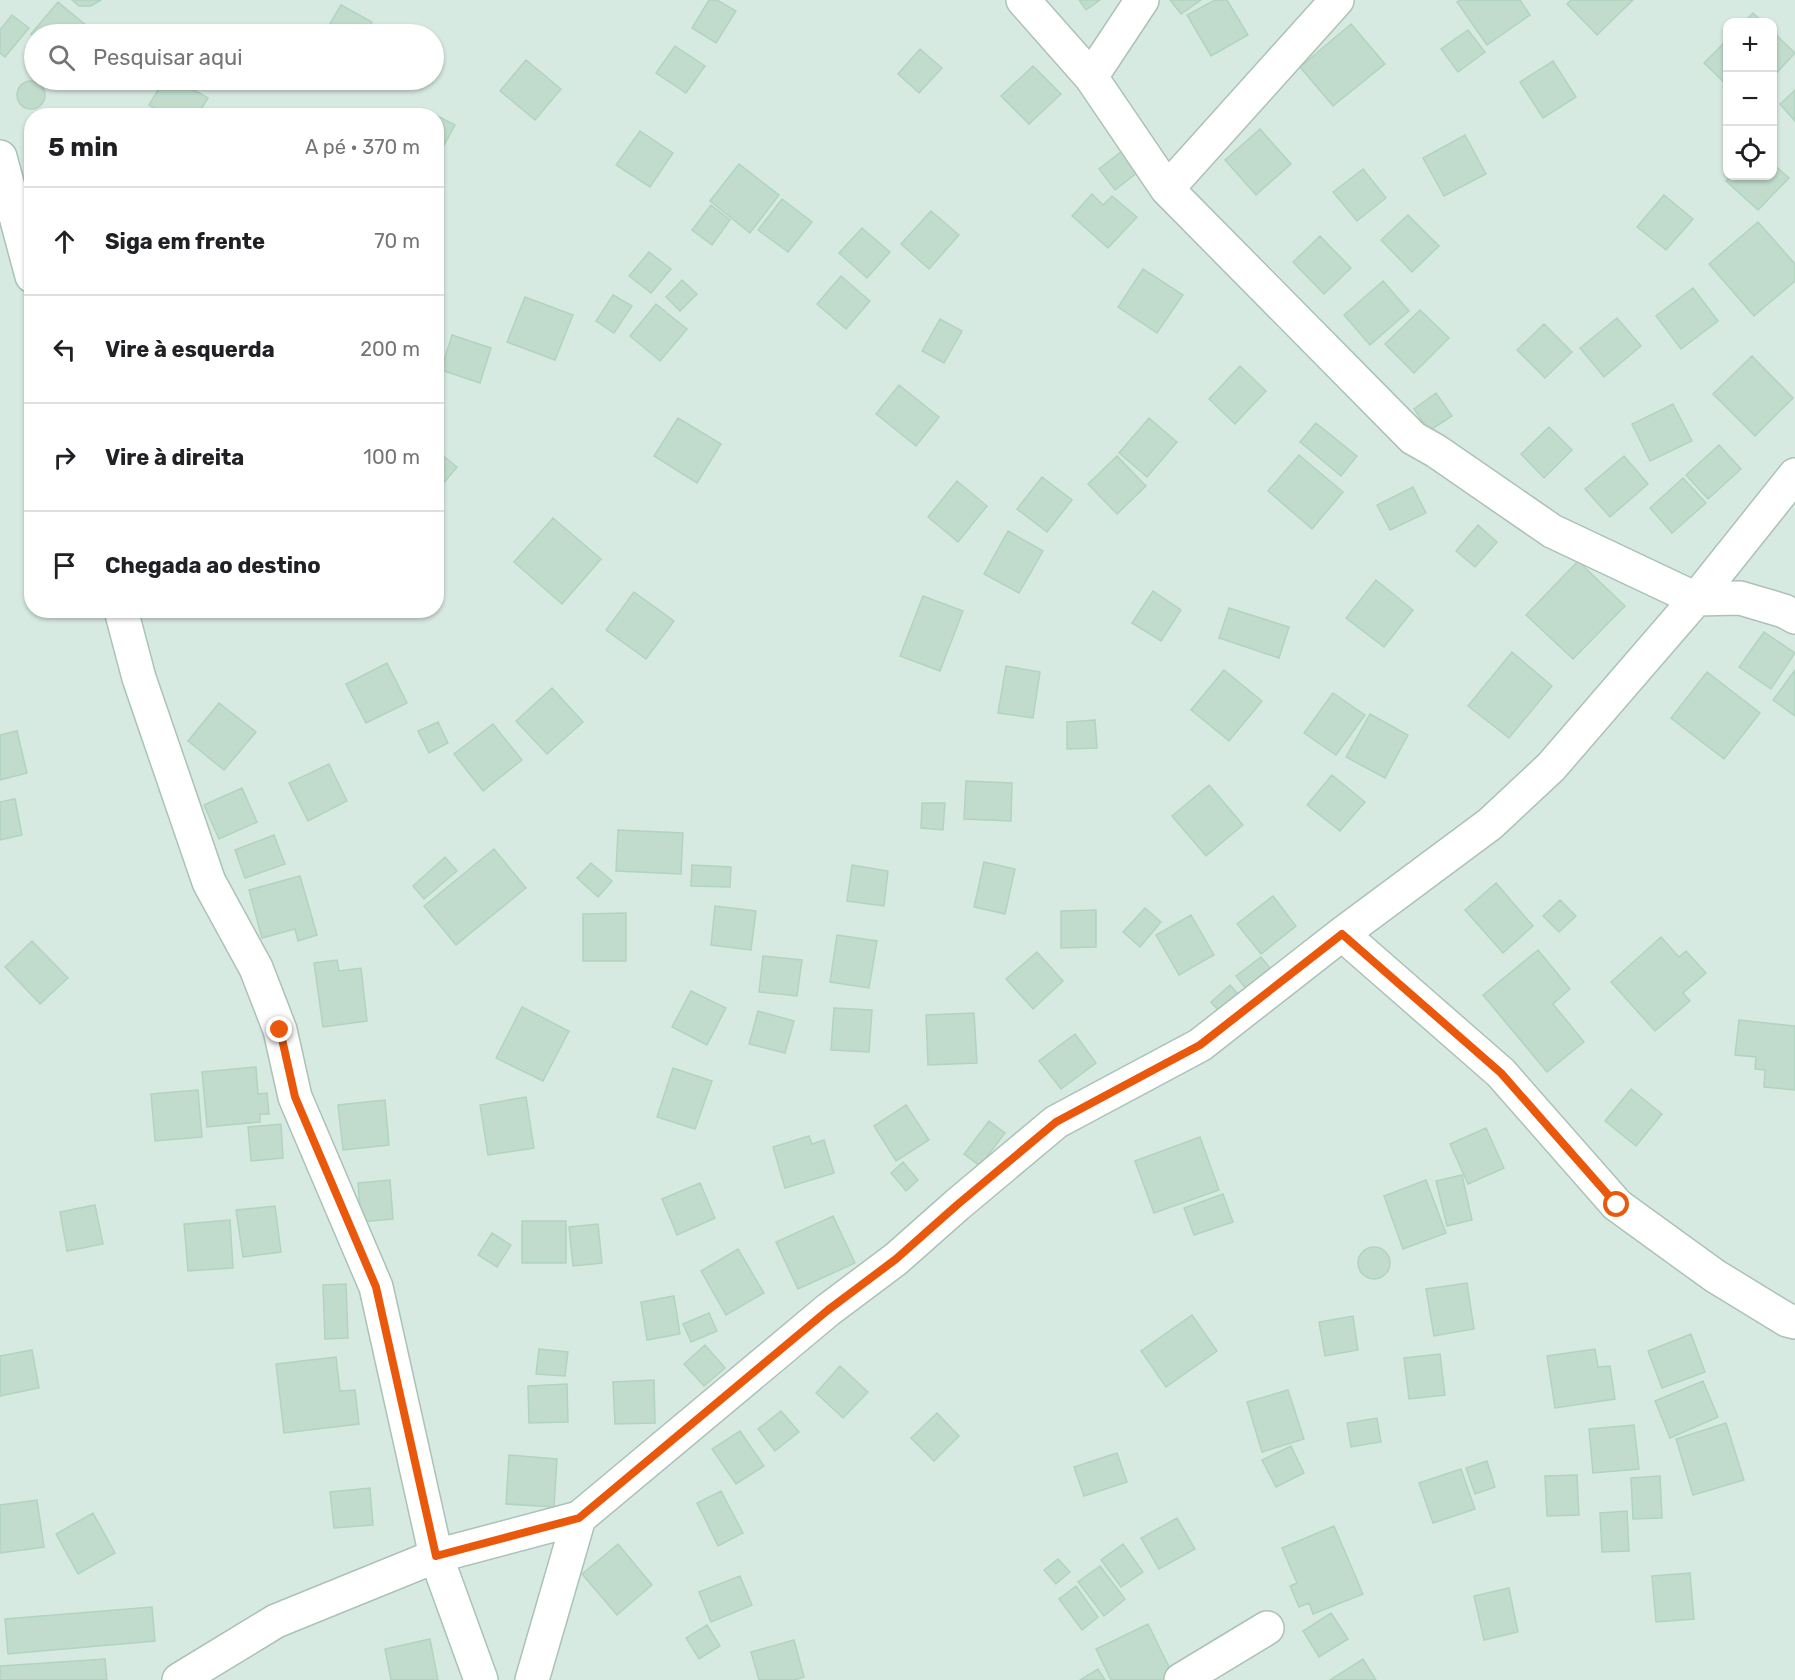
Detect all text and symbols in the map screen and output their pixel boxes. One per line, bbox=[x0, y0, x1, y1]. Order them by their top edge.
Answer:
map controls bbox=[1723, 18, 1777, 180]
button: + bbox=[1723, 18, 1777, 72]
search box bbox=[24, 24, 444, 90]
icon: search bbox=[45, 41, 78, 74]
text: Pesquisar aqui bbox=[93, 44, 243, 71]
button: − bbox=[1723, 72, 1777, 126]
button: locate bbox=[1723, 126, 1777, 180]
text: 5 min bbox=[48, 132, 118, 163]
text: A pé · 370 m bbox=[305, 135, 420, 159]
icon: ahead bbox=[48, 225, 81, 258]
text: Siga em frente bbox=[105, 228, 265, 255]
text: 70 m bbox=[374, 229, 420, 253]
icon: left bbox=[48, 333, 81, 366]
text: Vire à esquerda bbox=[105, 336, 275, 363]
text: 200 m bbox=[360, 337, 420, 361]
icon: right bbox=[48, 441, 81, 474]
text: Vire à direita bbox=[105, 444, 244, 471]
text: 100 m bbox=[363, 445, 420, 469]
icon: arrive bbox=[48, 549, 81, 582]
text: Chegada ao destino bbox=[105, 552, 321, 579]
route end bbox=[266, 1016, 292, 1042]
route start bbox=[1603, 1191, 1629, 1217]

